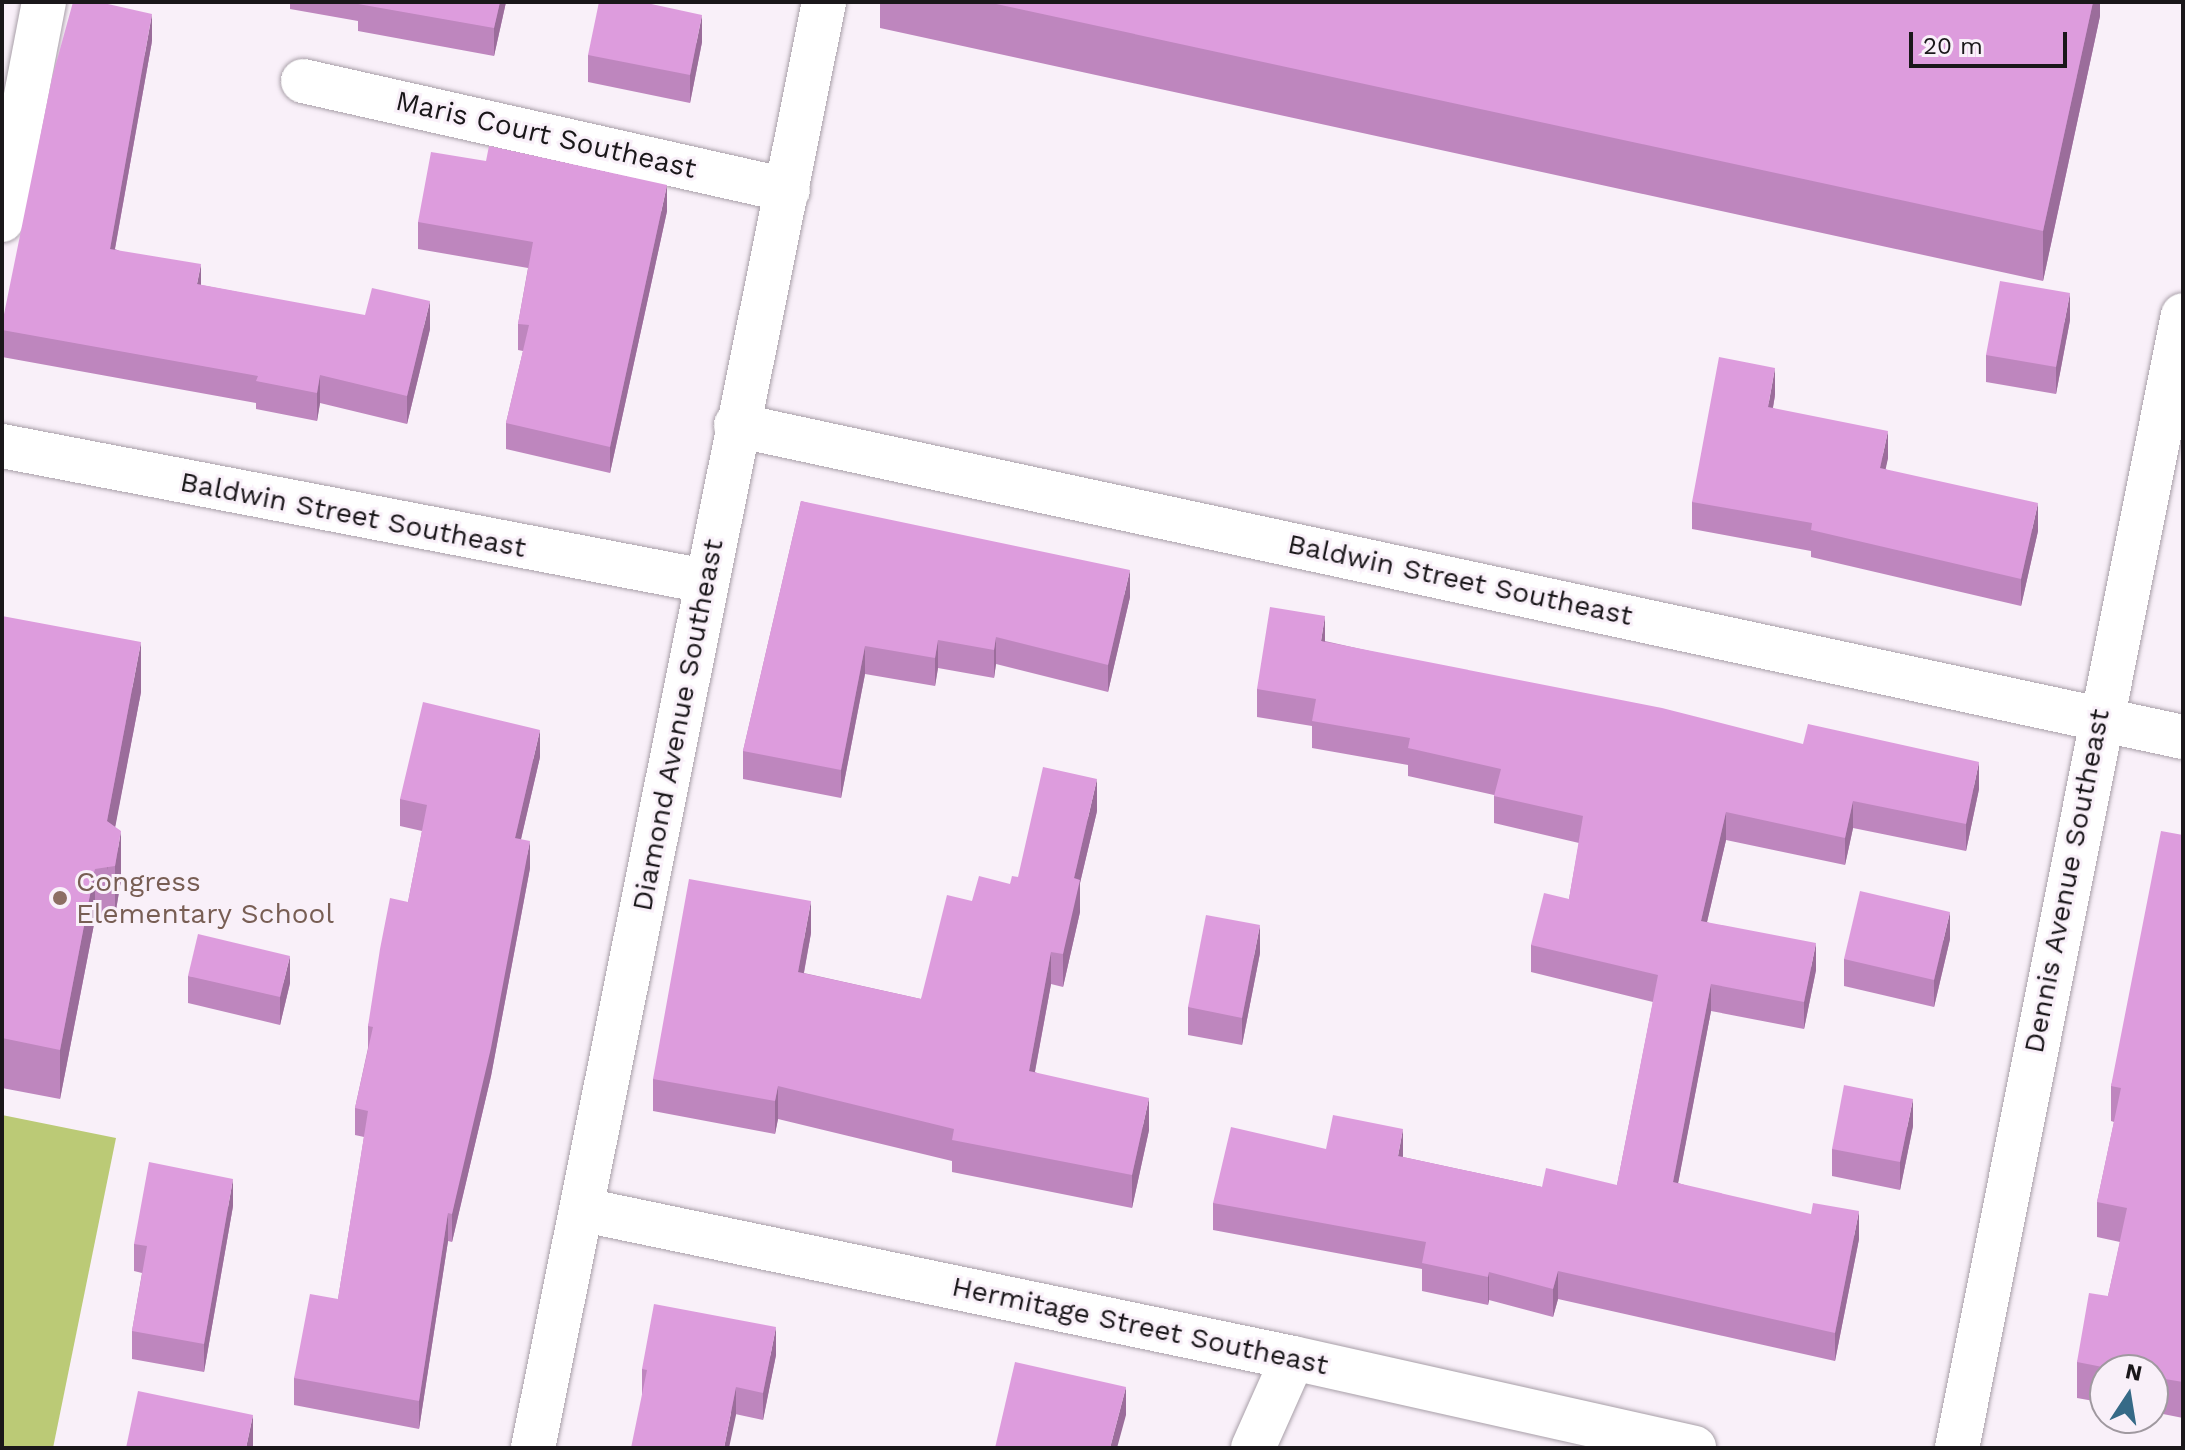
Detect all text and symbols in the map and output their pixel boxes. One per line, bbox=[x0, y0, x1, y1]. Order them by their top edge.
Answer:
scale bar bbox=[1913, 16, 2071, 66]
text: 20 m bbox=[1923, 32, 1983, 60]
street label: Maris Court Southeast bbox=[392, 84, 700, 186]
street label: Baldwin Street Southeast bbox=[177, 465, 529, 565]
street label: Baldwin Street Southeast bbox=[1285, 527, 1635, 633]
street label: Diamond Avenue Southeast bbox=[625, 536, 731, 914]
street label: Dennis Avenue Southeast bbox=[2017, 706, 2117, 1056]
place label: Congress Elementary School bbox=[76, 865, 335, 931]
marker: Congress Elementary School bbox=[51, 889, 69, 907]
street label: Hermitage Street Southeast bbox=[949, 1270, 1331, 1382]
north arrow bbox=[2089, 1354, 2169, 1434]
text: N bbox=[2123, 1358, 2144, 1386]

